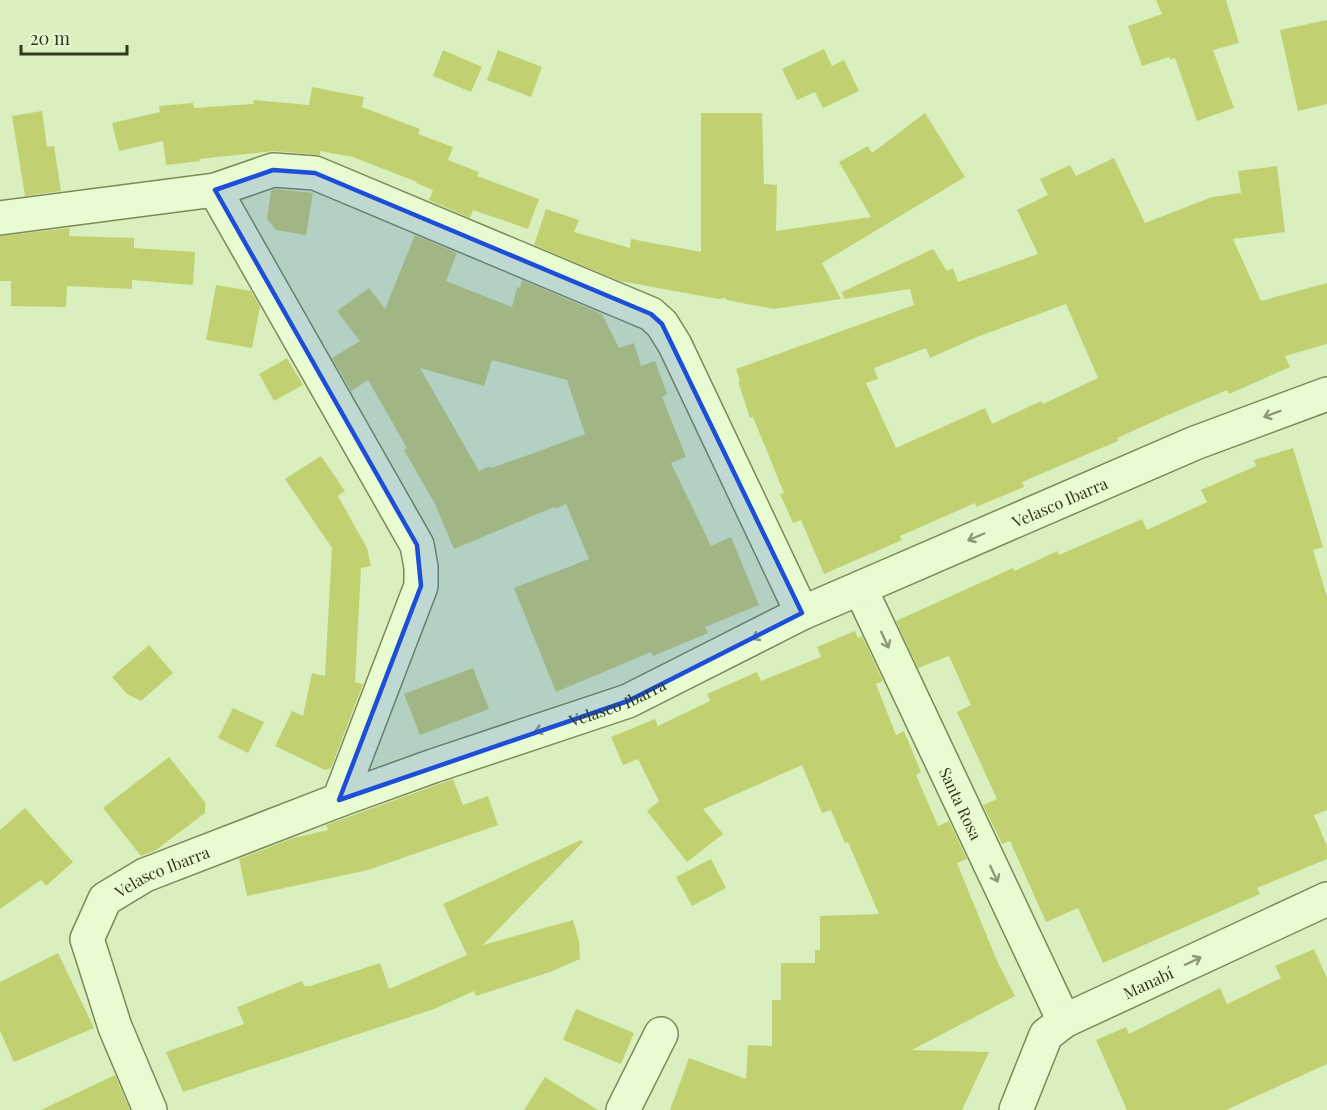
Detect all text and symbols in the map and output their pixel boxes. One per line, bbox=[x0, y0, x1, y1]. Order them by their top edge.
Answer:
scale bar bbox=[21, 18, 128, 56]
text: 20 m bbox=[30, 26, 70, 50]
one-way arrow bbox=[1263, 409, 1282, 420]
street label: Velasco Ibarra bbox=[1008, 472, 1111, 532]
one-way arrow bbox=[967, 532, 986, 543]
one-way arrow bbox=[751, 629, 769, 641]
one-way arrow bbox=[879, 631, 891, 649]
street label: Velasco Ibarra bbox=[565, 673, 669, 731]
one-way arrow bbox=[534, 725, 553, 736]
street label: Santa Rosa bbox=[935, 764, 988, 843]
street label: Velasco Ibarra bbox=[110, 841, 212, 902]
one-way arrow bbox=[989, 864, 1001, 882]
one-way arrow bbox=[1183, 954, 1201, 966]
street label: Manabí bbox=[1119, 961, 1177, 1003]

